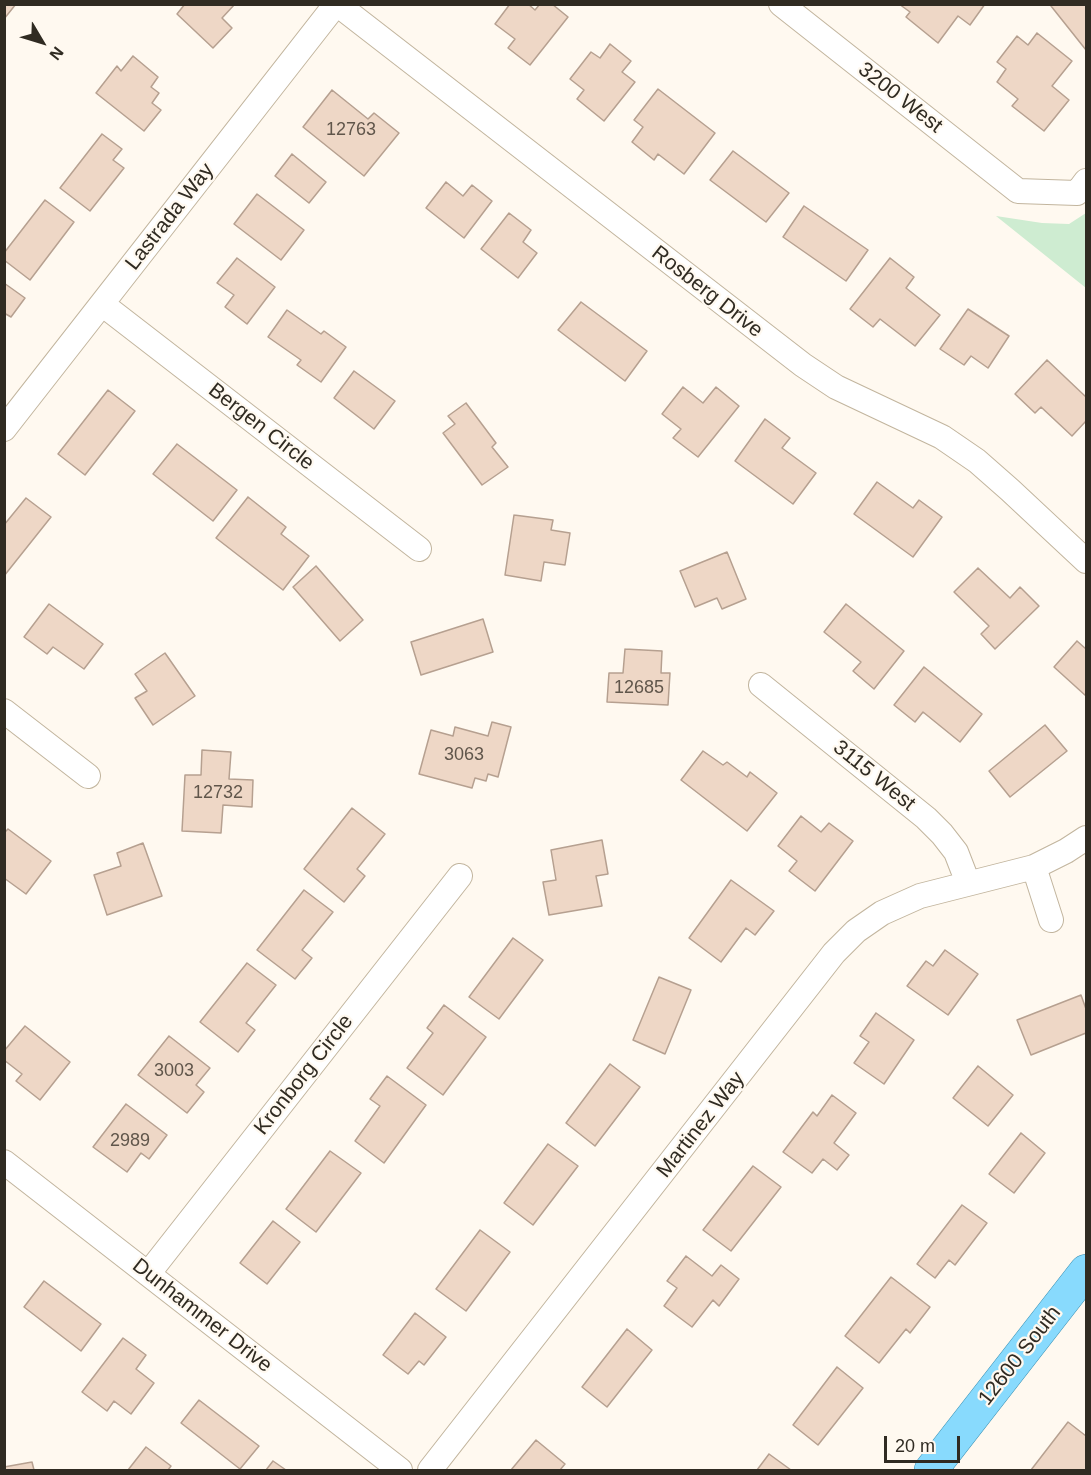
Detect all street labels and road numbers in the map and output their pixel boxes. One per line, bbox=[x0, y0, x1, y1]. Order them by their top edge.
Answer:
street label: 3200 West bbox=[853, 57, 947, 139]
street label: Lastrada Way bbox=[120, 159, 220, 275]
street label: Rosberg Drive bbox=[646, 241, 768, 343]
street label: Bergen Circle bbox=[203, 378, 319, 476]
street label: 3115 West bbox=[828, 735, 920, 817]
street label: Kronborg Circle bbox=[249, 1010, 359, 1140]
street label: Martinez Way bbox=[652, 1067, 750, 1183]
street label: Dunhammer Drive bbox=[127, 1254, 277, 1378]
street label: 12600 South bbox=[973, 1301, 1067, 1411]

